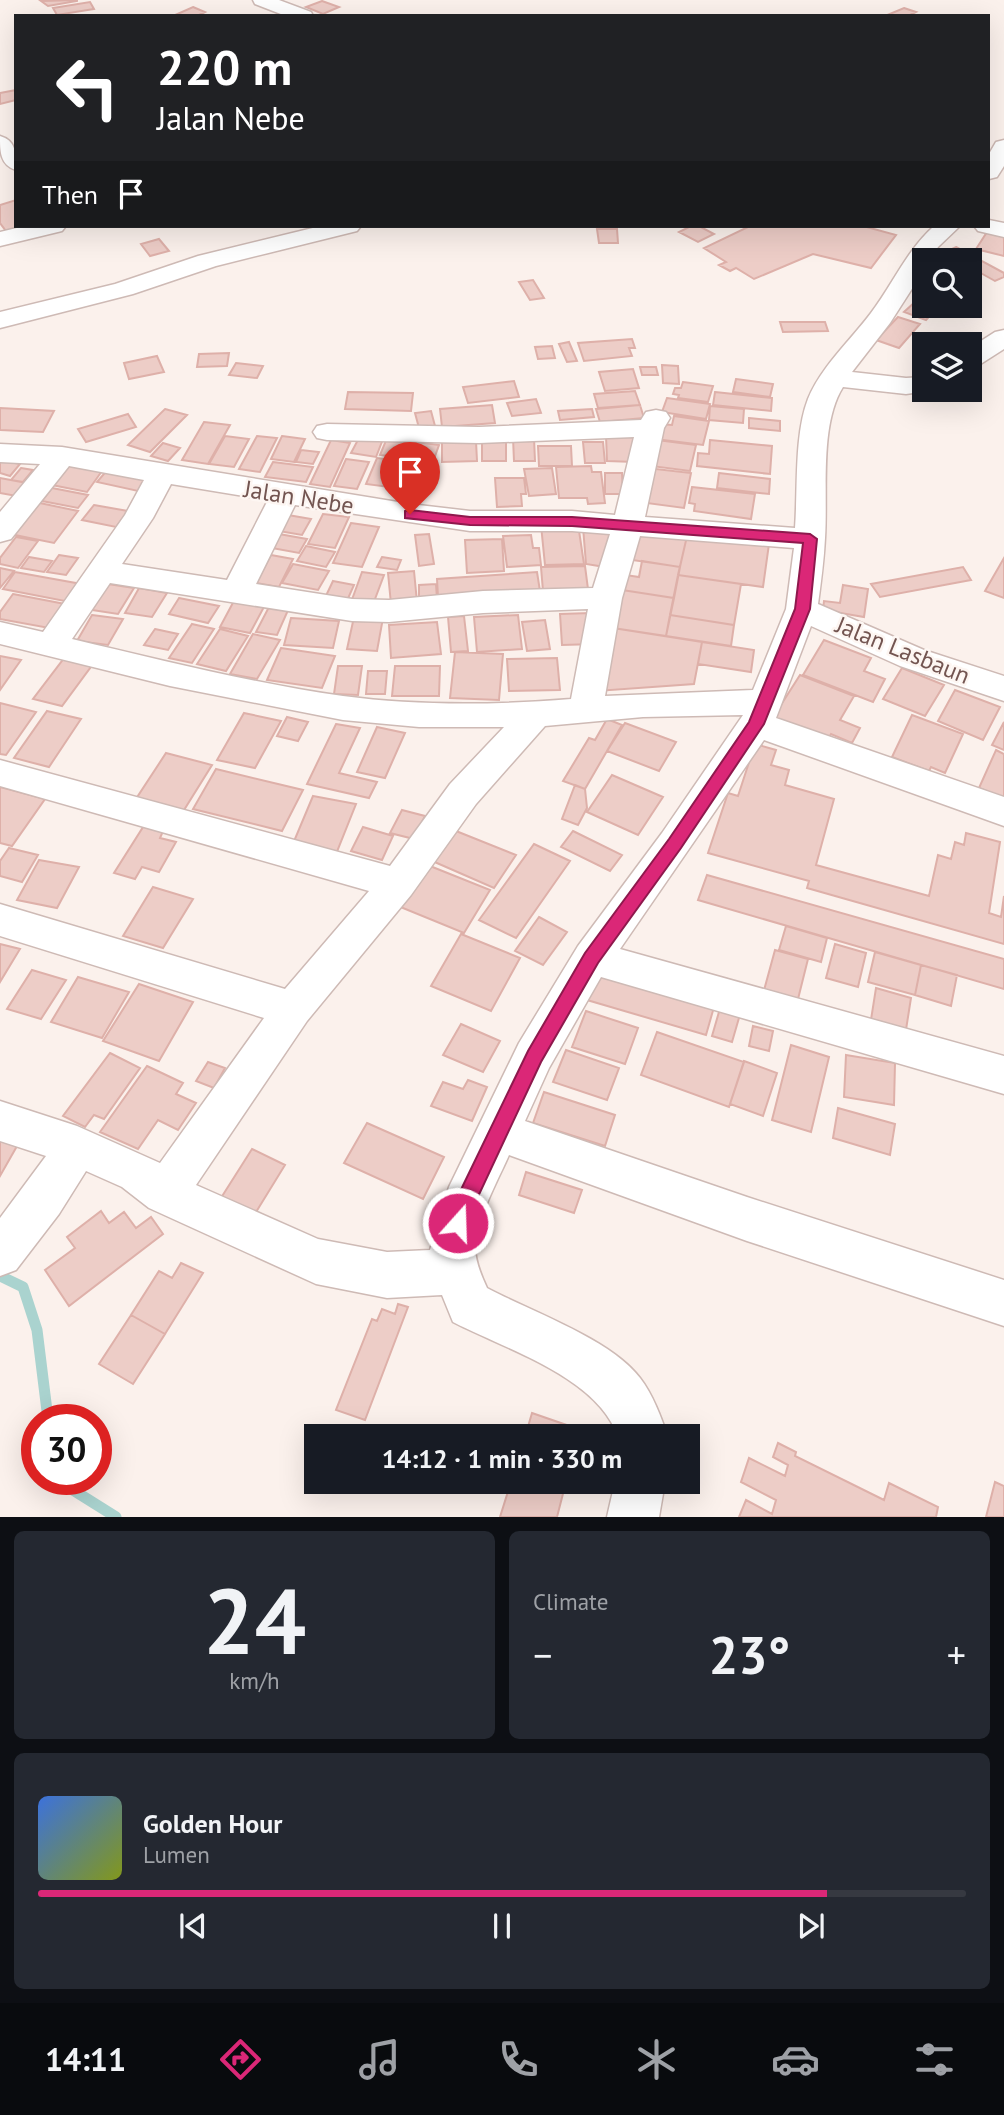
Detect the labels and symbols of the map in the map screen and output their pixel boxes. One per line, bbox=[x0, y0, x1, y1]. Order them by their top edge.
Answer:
pin bbox=[380, 442, 440, 514]
street label: Jalan Nebe bbox=[241, 473, 356, 521]
street label: Jalan Lasbaun bbox=[830, 609, 975, 691]
position arrow bbox=[421, 1186, 495, 1260]
speed limit sign: 30 bbox=[21, 1404, 112, 1495]

